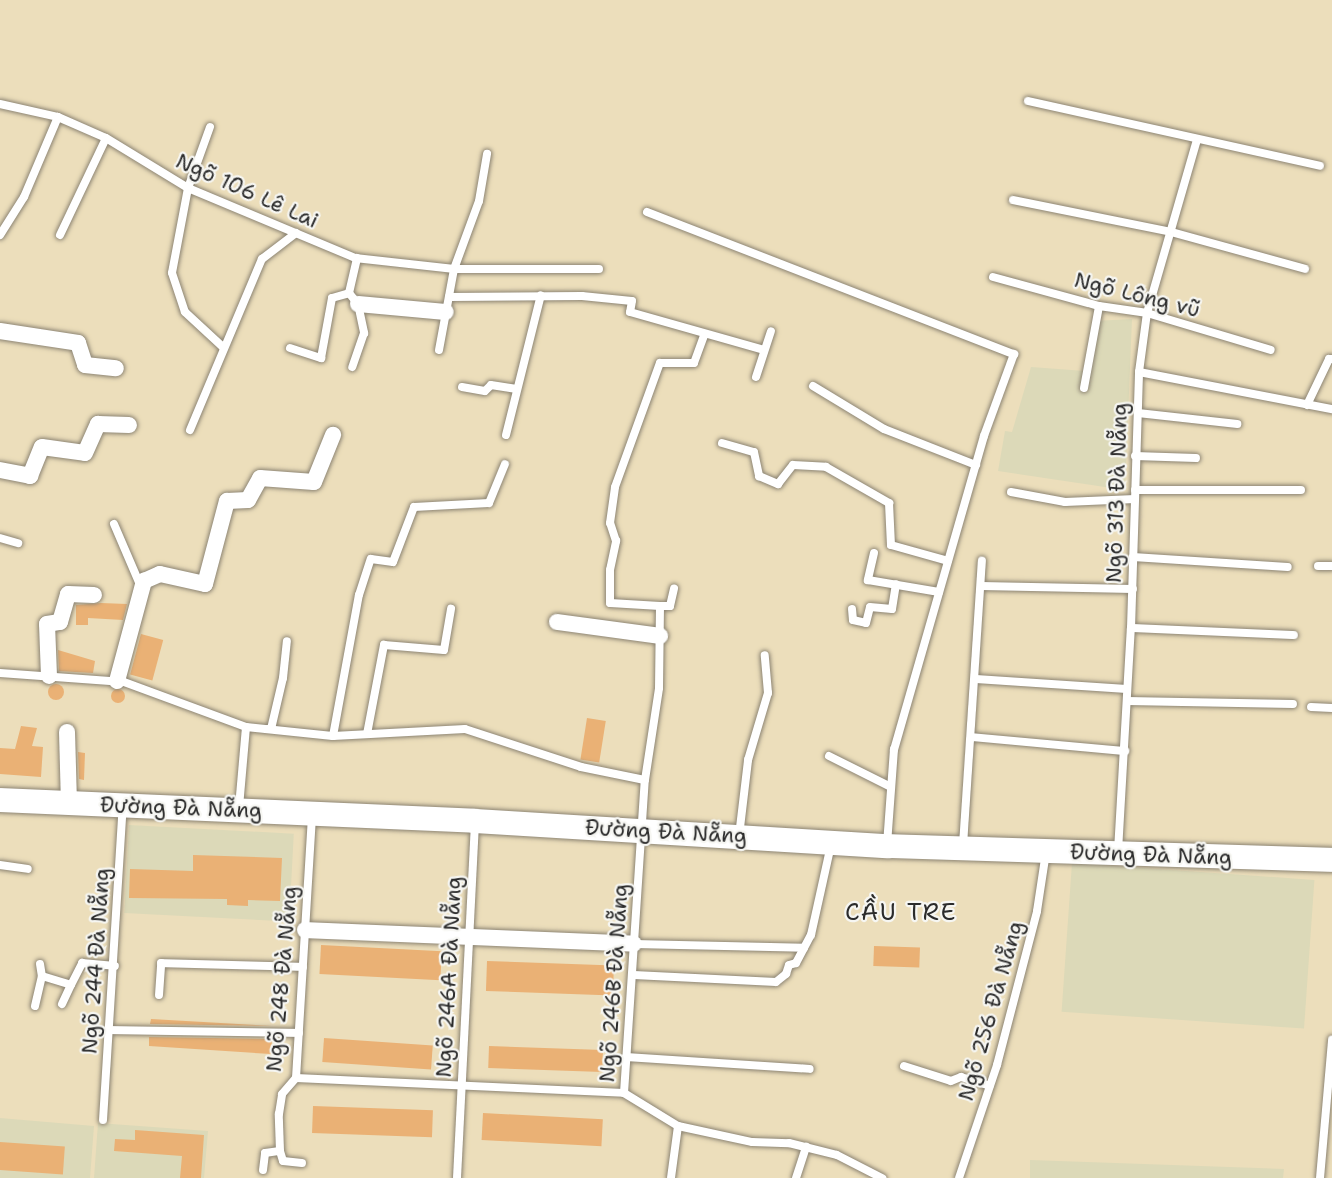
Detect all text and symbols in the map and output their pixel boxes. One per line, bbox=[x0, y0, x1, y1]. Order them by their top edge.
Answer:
street label: Ngõ 106 Lê Lai bbox=[172, 148, 322, 234]
street label: Ngõ Lông vũ bbox=[1072, 267, 1202, 323]
street label: Ngõ 313 Đà Nẵng bbox=[1101, 402, 1133, 584]
street label: Đường Đà Nẵng bbox=[100, 793, 262, 823]
street label: Đường Đà Nẵng bbox=[585, 815, 747, 849]
street label: Đường Đà Nẵng bbox=[1070, 840, 1232, 870]
street label: Ngõ 244 Đà Nẵng bbox=[77, 867, 115, 1055]
street label: Ngõ 246A Đà Nẵng bbox=[431, 876, 467, 1078]
street label: Ngõ 246B Đà Nẵng bbox=[594, 883, 634, 1083]
street label: Ngõ 248 Đà Nẵng bbox=[261, 885, 303, 1073]
district label: CẦU TRE bbox=[845, 899, 957, 927]
street label: Ngõ 256 Đà Nẵng bbox=[953, 918, 1029, 1104]

